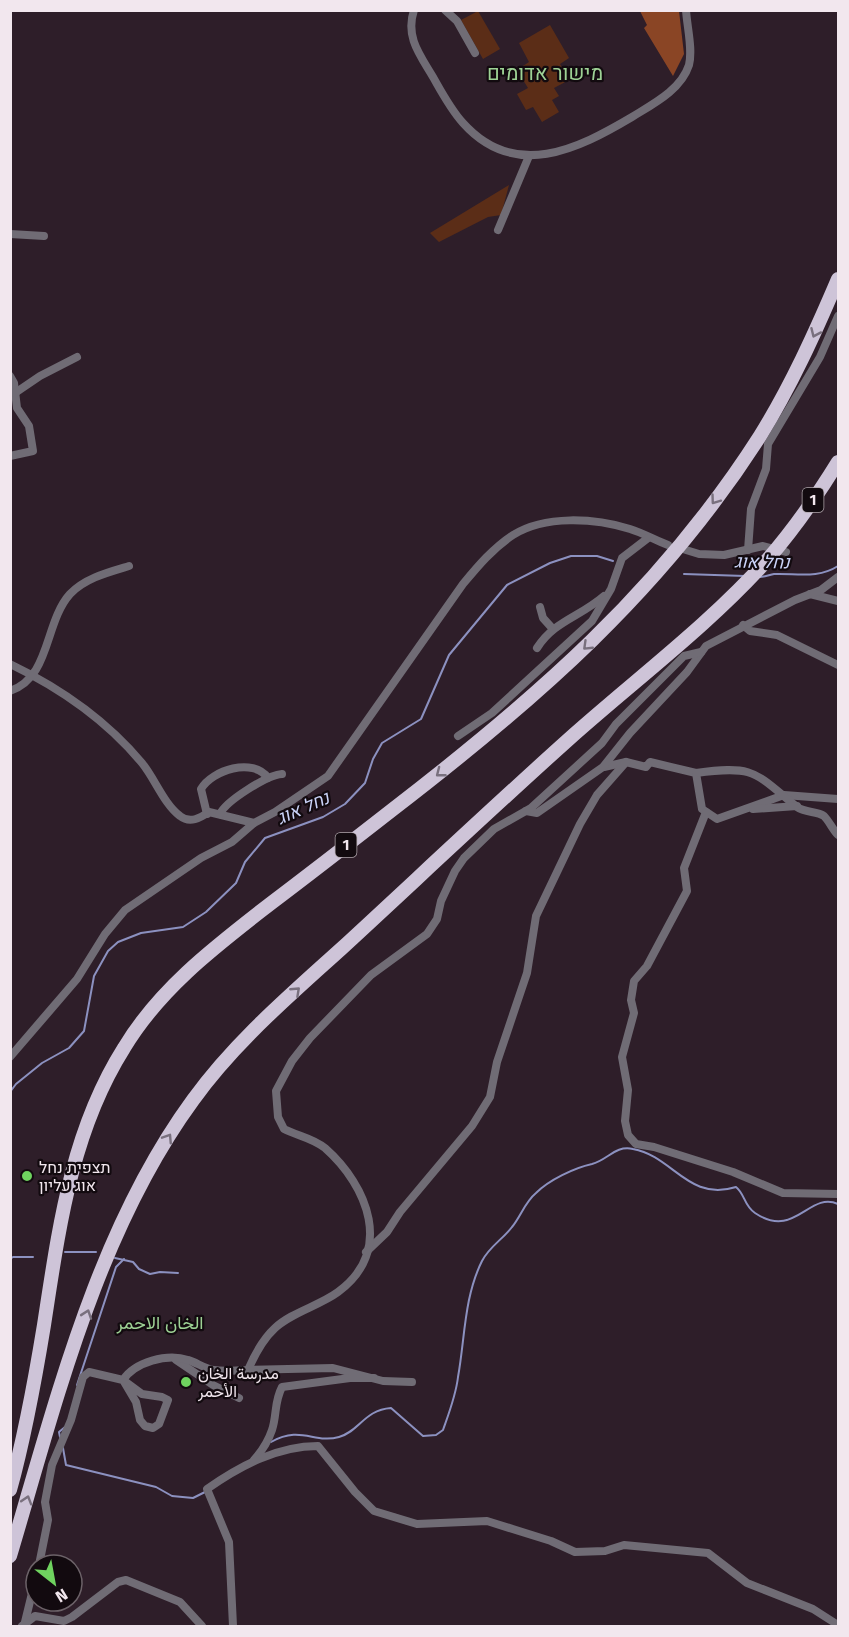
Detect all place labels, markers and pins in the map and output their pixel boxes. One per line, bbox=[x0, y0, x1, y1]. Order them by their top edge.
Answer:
place label: תצפית נחל אוג עליון bbox=[39, 1158, 111, 1195]
marker: תצפית נחל אוג עליון bbox=[20, 1169, 34, 1183]
place label: مدرسة الخان الأحمر bbox=[197, 1364, 279, 1402]
marker: مدرسة الخان الأحمر bbox=[179, 1375, 193, 1389]

